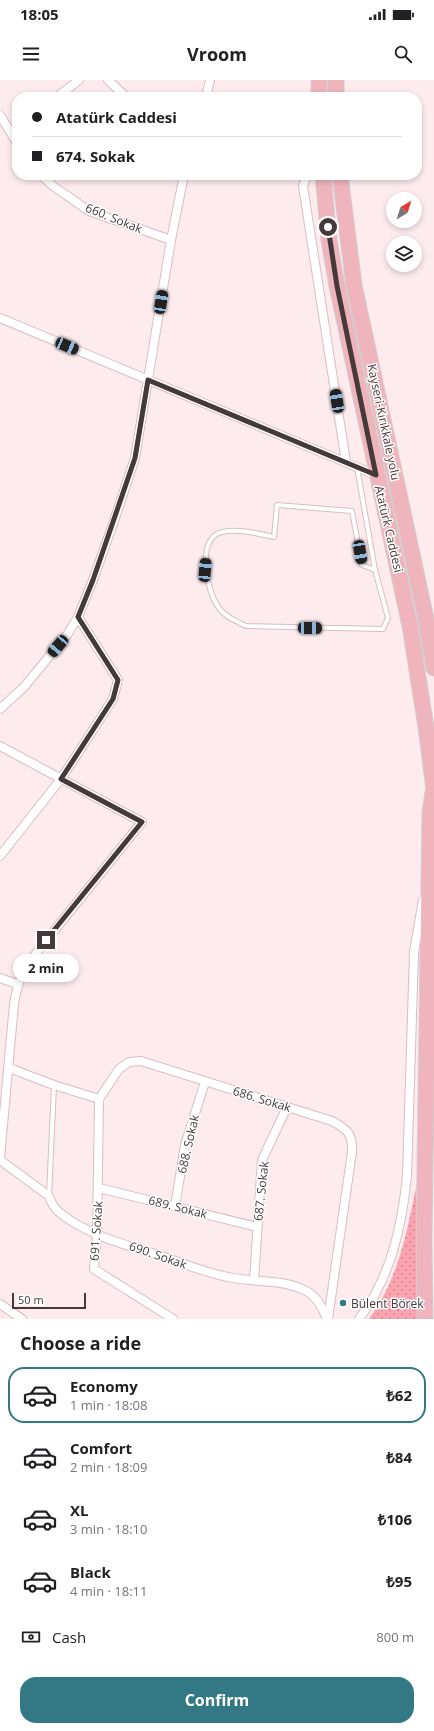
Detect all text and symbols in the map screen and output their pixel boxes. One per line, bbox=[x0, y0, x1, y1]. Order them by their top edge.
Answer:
text: 18:05 bbox=[20, 4, 59, 24]
text: Vroom bbox=[187, 42, 247, 66]
icon: menu bbox=[20, 43, 42, 65]
icon: search bbox=[392, 43, 414, 65]
text: Atatürk Caddesi bbox=[56, 107, 177, 127]
text: 674. Sokak bbox=[56, 146, 135, 166]
north arrow bbox=[386, 192, 422, 228]
map controls bbox=[386, 192, 422, 272]
street label: 660. Sokak bbox=[83, 199, 146, 237]
route start bbox=[319, 218, 337, 236]
button: layers bbox=[386, 236, 422, 272]
car bbox=[153, 289, 169, 315]
car bbox=[54, 336, 80, 356]
street label: Kayseri-Kırıkkale yolu bbox=[363, 362, 405, 482]
car bbox=[329, 388, 345, 414]
street label: Atatürk Caddesi bbox=[371, 484, 407, 574]
car bbox=[352, 539, 368, 565]
car bbox=[198, 558, 212, 582]
car bbox=[298, 622, 322, 634]
car bbox=[46, 633, 70, 659]
route end bbox=[37, 931, 55, 949]
callout: 2 min bbox=[13, 954, 79, 982]
text: 2 min bbox=[28, 959, 64, 977]
street label: 686. Sokak bbox=[231, 1082, 294, 1116]
street label: 688. Sokak bbox=[173, 1112, 203, 1175]
street label: 687. Sokak bbox=[249, 1160, 273, 1222]
street label: 689. Sokak bbox=[147, 1192, 210, 1223]
street label: 691. Sokak bbox=[85, 1200, 107, 1261]
street label: 690. Sokak bbox=[127, 1237, 190, 1273]
scale bar bbox=[12, 1291, 86, 1310]
text: 50 m bbox=[18, 1292, 44, 1307]
place label: Bülent Börek bbox=[351, 1295, 424, 1312]
marker: Bülent Börek bbox=[338, 1298, 348, 1308]
text: Choose a ride bbox=[20, 1331, 141, 1355]
text: Economy bbox=[70, 1376, 138, 1396]
icon: car bbox=[22, 1377, 58, 1413]
text: ₺62 bbox=[386, 1385, 412, 1405]
text: 1 min · 18:08 bbox=[70, 1396, 147, 1414]
text: Comfort bbox=[70, 1438, 132, 1458]
icon: car bbox=[22, 1439, 58, 1475]
text: ₺84 bbox=[386, 1447, 412, 1467]
text: 2 min · 18:09 bbox=[70, 1458, 147, 1476]
text: XL bbox=[70, 1500, 88, 1520]
icon: car bbox=[22, 1501, 58, 1537]
text: ₺106 bbox=[378, 1509, 412, 1529]
text: 3 min · 18:10 bbox=[70, 1520, 147, 1538]
text: Black bbox=[70, 1562, 111, 1582]
icon: car bbox=[22, 1563, 58, 1599]
text: ₺95 bbox=[386, 1571, 412, 1591]
text: 4 min · 18:11 bbox=[70, 1582, 147, 1600]
icon: cash bbox=[20, 1626, 42, 1648]
text: Cash bbox=[52, 1627, 86, 1647]
text: 800 m bbox=[376, 1628, 414, 1646]
button: Confirm bbox=[20, 1677, 414, 1723]

